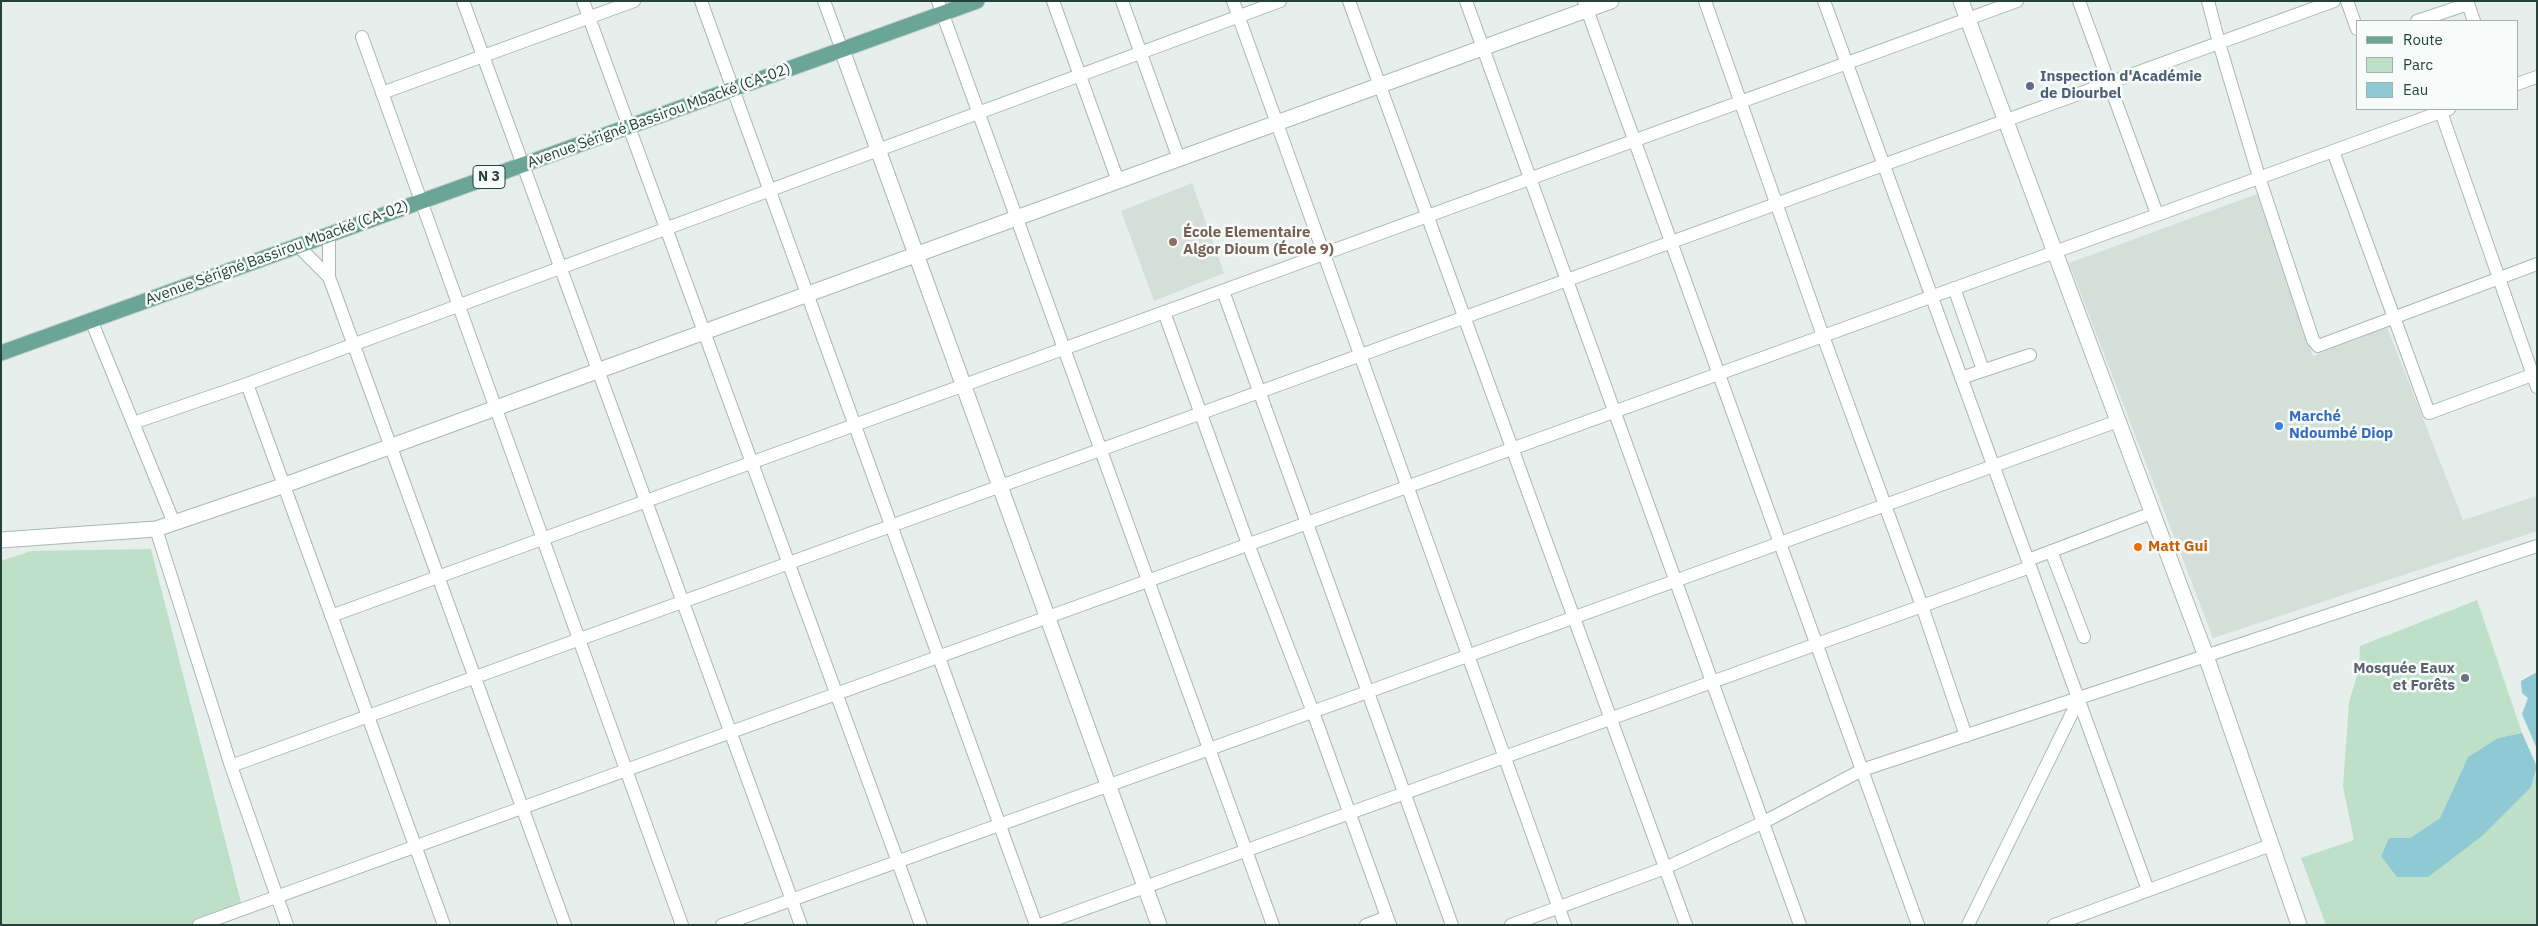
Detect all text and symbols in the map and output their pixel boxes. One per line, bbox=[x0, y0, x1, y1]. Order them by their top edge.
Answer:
legend bbox=[2356, 20, 2518, 110]
text: Route bbox=[2403, 30, 2443, 49]
text: Parc bbox=[2403, 55, 2433, 74]
street label: Avenue Sérigné Bassirou Mbacké (CA-02) bbox=[525, 60, 793, 172]
place label: Inspection d'Académie de Diourbel bbox=[2040, 68, 2202, 103]
marker: Inspection d'Académie de Diourbel bbox=[2024, 80, 2036, 92]
text: Eau bbox=[2403, 80, 2428, 99]
road number: N 3 bbox=[473, 166, 505, 188]
street label: Avenue Sérigné Bassirou Mbacké (CA-02) bbox=[143, 197, 411, 309]
place label: École Elementaire Algor Dioum (École 9) bbox=[1183, 224, 1334, 259]
marker: École Elementaire Algor Dioum (École 9) bbox=[1167, 236, 1179, 248]
place label: Marché Ndoumbé Diop bbox=[2289, 408, 2393, 443]
marker: Marché Ndoumbé Diop bbox=[2273, 420, 2285, 432]
place label: Matt Gui bbox=[2148, 538, 2208, 556]
marker: Matt Gui bbox=[2132, 541, 2144, 553]
place label: Mosquée Eaux et Forêts bbox=[2353, 660, 2455, 695]
marker: Mosquée Eaux et Forêts bbox=[2459, 672, 2471, 684]

